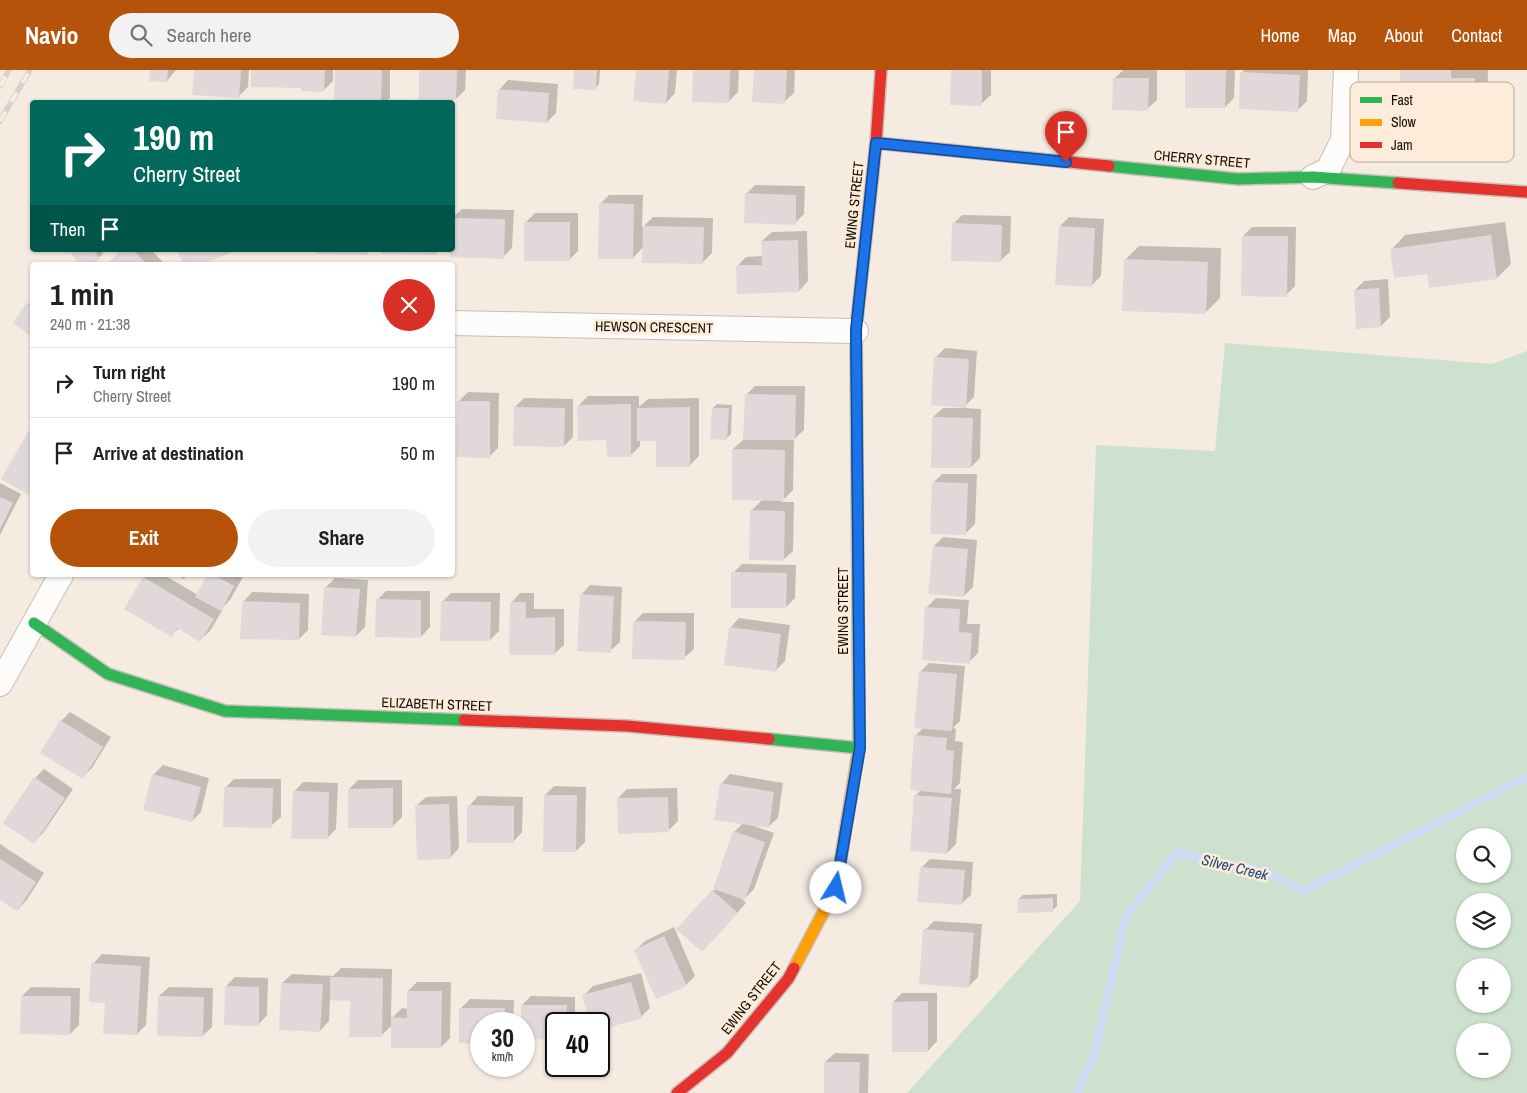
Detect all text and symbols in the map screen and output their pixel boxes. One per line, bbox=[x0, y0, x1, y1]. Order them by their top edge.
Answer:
search box bbox=[109, 13, 459, 58]
text: Navio bbox=[25, 19, 79, 51]
icon: search bbox=[127, 21, 155, 49]
text: Search here bbox=[167, 22, 251, 48]
text: Home bbox=[1260, 23, 1300, 48]
text: Map bbox=[1328, 23, 1357, 48]
text: About bbox=[1385, 23, 1423, 48]
text: Contact bbox=[1451, 23, 1502, 48]
legend bbox=[1350, 82, 1514, 162]
text: Fast bbox=[1391, 91, 1413, 109]
pin bbox=[1045, 111, 1087, 162]
text: Slow bbox=[1391, 113, 1417, 131]
text: 190 m bbox=[133, 114, 214, 161]
icon: arrive bbox=[1052, 118, 1080, 146]
icon: right bbox=[50, 120, 115, 185]
text: Jam bbox=[1391, 136, 1413, 154]
street label: CHERRY STREET bbox=[1153, 146, 1251, 172]
text: Cherry Street bbox=[133, 159, 240, 189]
street label: EWING STREET bbox=[840, 161, 868, 249]
icon: arrive bbox=[96, 215, 124, 243]
text: Then bbox=[50, 216, 86, 242]
text: 1 min bbox=[50, 274, 114, 314]
button: close bbox=[383, 279, 435, 331]
text: 240 m · 21:38 bbox=[50, 313, 130, 335]
street label: HEWSON CRESCENT bbox=[595, 317, 713, 337]
text: Turn right bbox=[93, 359, 165, 385]
icon: right bbox=[50, 369, 78, 397]
text: 190 m bbox=[392, 370, 435, 396]
text: Cherry Street bbox=[93, 385, 171, 407]
icon: arrive bbox=[50, 439, 78, 467]
text: Arrive at destination bbox=[93, 440, 244, 466]
text: 50 m bbox=[400, 440, 435, 466]
button: Exit bbox=[50, 509, 238, 567]
button: Share bbox=[248, 509, 435, 567]
street label: EWING STREET bbox=[834, 567, 852, 655]
street label: ELIZABETH STREET bbox=[381, 693, 493, 715]
map controls bbox=[1456, 828, 1511, 1078]
button: search bbox=[1456, 828, 1511, 883]
water label: Silver Creek bbox=[1200, 849, 1271, 886]
position arrow bbox=[809, 861, 861, 913]
button: layers bbox=[1456, 893, 1511, 948]
street label: EWING STREET bbox=[717, 958, 785, 1038]
button: + bbox=[1456, 958, 1511, 1013]
speed limit sign: 40 bbox=[545, 1012, 610, 1077]
text: 30 bbox=[491, 1021, 514, 1055]
button: − bbox=[1456, 1023, 1511, 1078]
text: km/h bbox=[492, 1049, 513, 1065]

